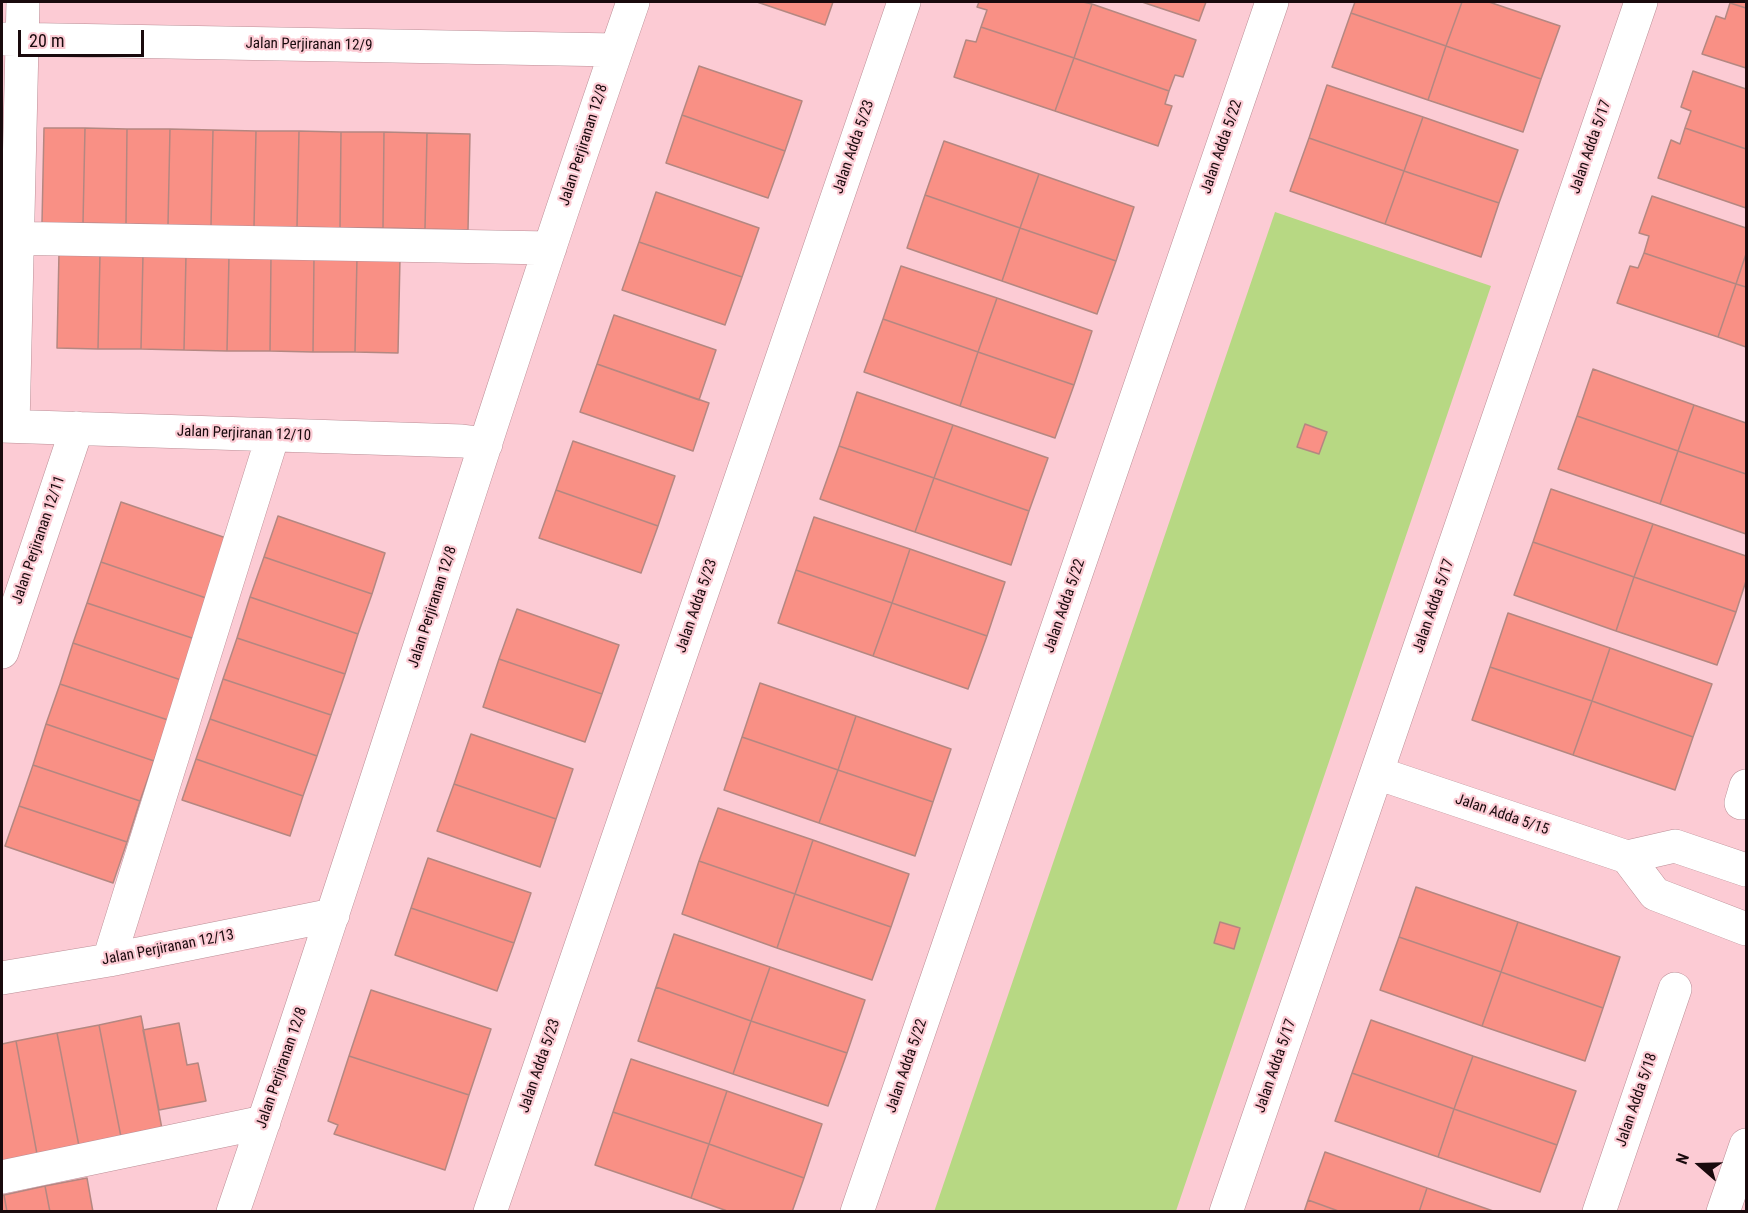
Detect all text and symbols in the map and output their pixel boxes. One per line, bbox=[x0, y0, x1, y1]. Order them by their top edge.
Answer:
scale bar bbox=[21, 18, 147, 56]
text: 20 m bbox=[29, 30, 64, 51]
street label: Jalan Perjiranan 12/9 bbox=[245, 35, 373, 55]
street label: Jalan Perjiranan 12/8 bbox=[556, 82, 612, 208]
street label: Jalan Adda 5/23 bbox=[830, 98, 878, 196]
street label: Jalan Adda 5/22 bbox=[1198, 98, 1246, 196]
street label: Jalan Adda 5/17 bbox=[1567, 98, 1615, 196]
street label: Jalan Perjiranan 12/10 bbox=[177, 423, 311, 445]
street label: Jalan Perjiranan 12/11 bbox=[9, 474, 69, 606]
street label: Jalan Perjiranan 12/8 bbox=[405, 544, 461, 670]
street label: Jalan Adda 5/23 bbox=[673, 557, 721, 655]
street label: Jalan Adda 5/22 bbox=[1041, 557, 1089, 655]
street label: Jalan Adda 5/17 bbox=[1410, 557, 1458, 655]
street label: Jalan Adda 5/15 bbox=[1453, 791, 1551, 839]
street label: Jalan Perjiranan 12/13 bbox=[100, 926, 236, 970]
street label: Jalan Perjiranan 12/8 bbox=[253, 1005, 311, 1131]
street label: Jalan Adda 5/23 bbox=[516, 1017, 564, 1115]
street label: Jalan Adda 5/22 bbox=[883, 1017, 931, 1115]
street label: Jalan Adda 5/17 bbox=[1252, 1017, 1300, 1115]
street label: Jalan Adda 5/18 bbox=[1613, 1051, 1661, 1149]
north arrow bbox=[1670, 1135, 1730, 1195]
text: N bbox=[1672, 1151, 1693, 1167]

